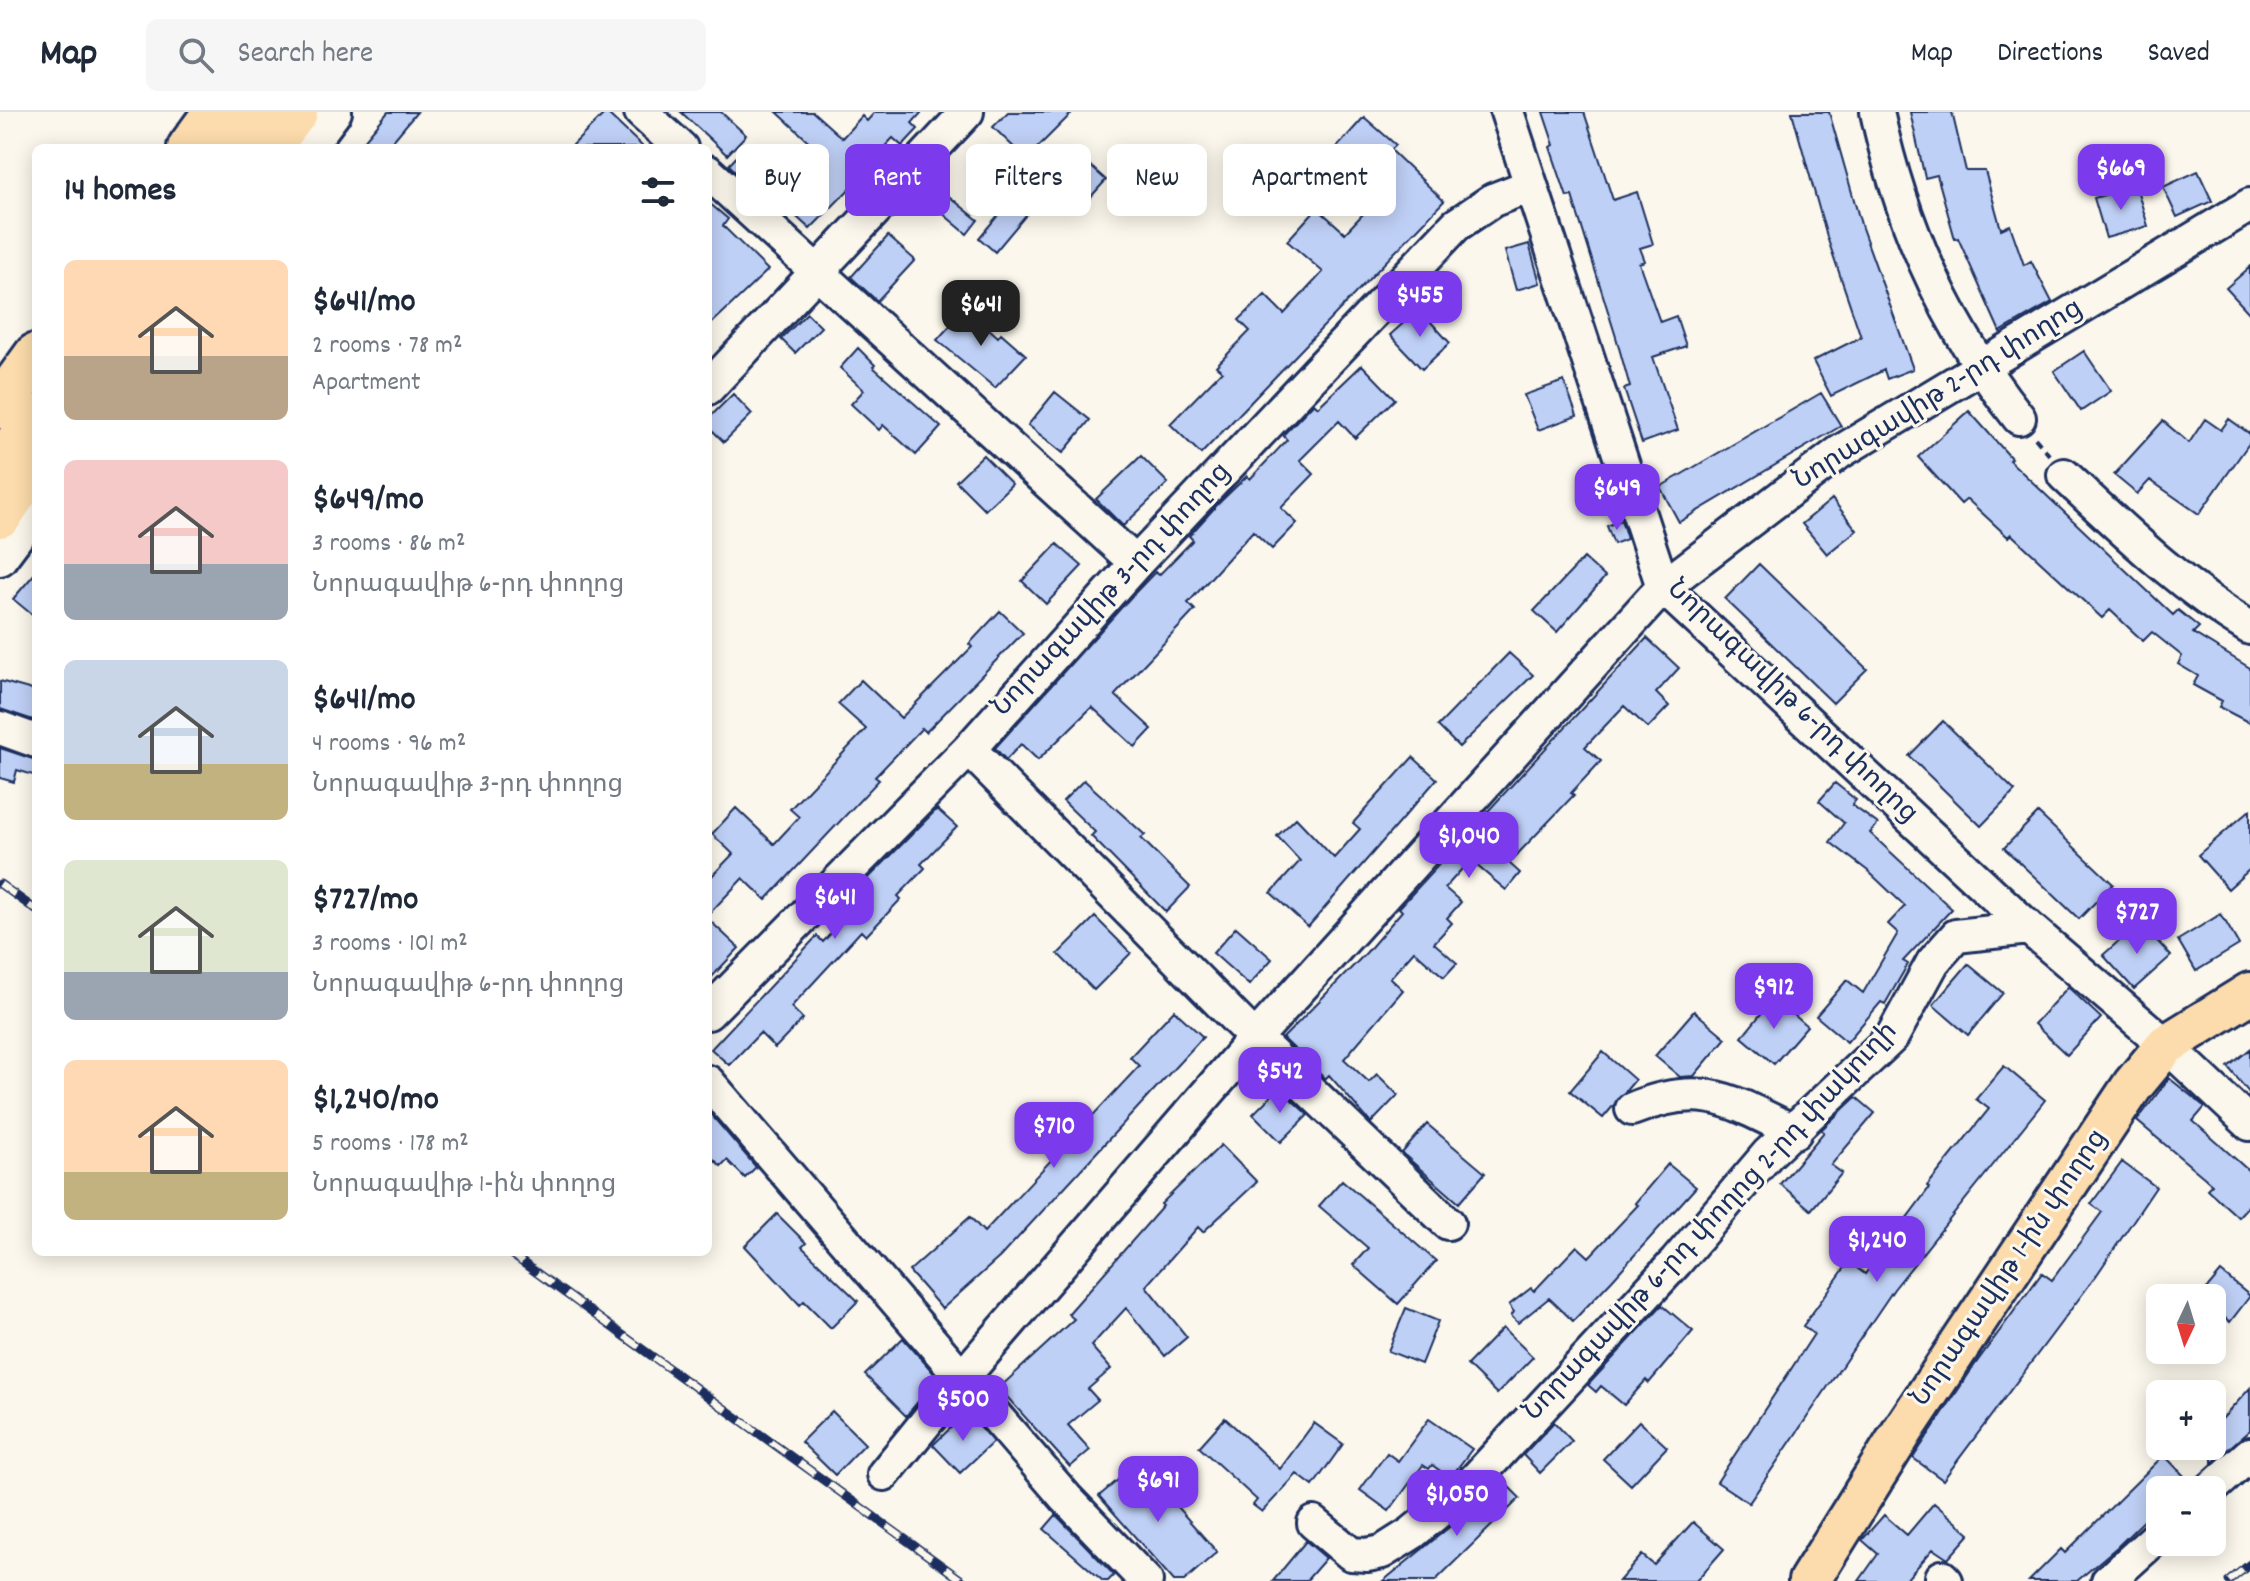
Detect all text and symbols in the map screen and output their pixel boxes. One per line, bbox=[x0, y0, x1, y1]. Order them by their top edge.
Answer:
search box bbox=[146, 19, 706, 91]
text: Map bbox=[40, 28, 98, 83]
icon: search bbox=[174, 33, 218, 77]
text: Search here bbox=[238, 34, 373, 77]
text: Map bbox=[1911, 35, 1953, 75]
text: Directions bbox=[1997, 35, 2103, 75]
text: Saved bbox=[2147, 35, 2210, 75]
chip: Buy bbox=[736, 144, 829, 216]
chip: Rent bbox=[845, 144, 950, 216]
chip: Filters bbox=[966, 144, 1091, 216]
chip: New bbox=[1107, 144, 1207, 216]
chip: Apartment bbox=[1223, 144, 1396, 216]
pin: $669 bbox=[2074, 144, 2168, 212]
text: $669 bbox=[2096, 151, 2146, 188]
text: 14 homes bbox=[64, 168, 177, 217]
icon: filters bbox=[636, 170, 680, 214]
pin: $455 bbox=[1373, 271, 1467, 339]
text: $455 bbox=[1396, 278, 1444, 315]
text: $641/mo bbox=[312, 279, 416, 328]
pin: $641 bbox=[934, 280, 1028, 348]
text: $641 bbox=[960, 287, 1002, 324]
street label: Նորագավիթ 2-րդ փողոց bbox=[1786, 290, 2092, 502]
icon: home bbox=[128, 292, 224, 388]
text: 2 rooms · 78 m² bbox=[312, 328, 462, 365]
text: Apartment bbox=[312, 365, 421, 402]
street label: Նորագավիթ 3-րդ փողոց bbox=[984, 455, 1242, 727]
pin: $649 bbox=[1570, 464, 1664, 532]
text: $649 bbox=[1593, 471, 1641, 508]
text: $649/mo bbox=[312, 477, 424, 526]
icon: home bbox=[128, 492, 224, 588]
text: 3 rooms · 86 m² bbox=[312, 526, 465, 563]
text: Նորագավիթ 6-րդ փողոց bbox=[312, 567, 624, 604]
street label: Նորագավիթ 6-րդ փողոց bbox=[1656, 572, 1926, 834]
text: $641/mo bbox=[312, 677, 416, 726]
icon: home bbox=[128, 692, 224, 788]
text: 4 rooms · 96 m² bbox=[312, 726, 466, 763]
text: Նորագավիթ 3-րդ փողոց bbox=[312, 767, 623, 804]
pin: $1,040 bbox=[1404, 812, 1534, 880]
text: $1,040 bbox=[1438, 819, 1500, 856]
pin: $641 bbox=[788, 873, 882, 941]
text: $727/mo bbox=[312, 877, 418, 926]
text: $641 bbox=[814, 880, 856, 917]
pin: $727 bbox=[2090, 888, 2184, 956]
icon: home bbox=[128, 892, 224, 988]
text: $727 bbox=[2115, 895, 2159, 932]
text: 3 rooms · 101 m² bbox=[312, 926, 468, 963]
pin: $912 bbox=[1727, 963, 1821, 1031]
text: Նորագավիթ 6-րդ փողոց bbox=[312, 967, 624, 1004]
text: $912 bbox=[1753, 970, 1795, 1007]
street label: Նորագավիթ 6-րդ փողոց 2-րդ փակուղի bbox=[1515, 1014, 1909, 1432]
pin: $542 bbox=[1233, 1047, 1327, 1115]
text: $542 bbox=[1256, 1054, 1304, 1091]
text: $1,240/mo bbox=[312, 1077, 439, 1126]
icon: home bbox=[128, 1092, 224, 1188]
pin: $710 bbox=[1007, 1102, 1101, 1170]
text: $710 bbox=[1032, 1109, 1076, 1146]
street label: Նորագավիթ 1-ին փողոց bbox=[1903, 1122, 2119, 1416]
text: 5 rooms · 178 m² bbox=[312, 1126, 469, 1163]
text: Նորագավիթ 1-ին փողոց bbox=[312, 1167, 616, 1204]
pin: $1,240 bbox=[1812, 1216, 1942, 1284]
text: $1,240 bbox=[1847, 1223, 1907, 1260]
north arrow bbox=[2146, 1284, 2226, 1364]
map controls bbox=[2146, 1284, 2226, 1556]
pin: $500 bbox=[916, 1375, 1010, 1443]
button: + bbox=[2146, 1380, 2226, 1460]
text: $500 bbox=[936, 1382, 990, 1419]
pin: $691 bbox=[1111, 1456, 1205, 1524]
text: $691 bbox=[1136, 1463, 1180, 1500]
pin: $1,050 bbox=[1392, 1470, 1522, 1538]
button: − bbox=[2146, 1476, 2226, 1556]
text: $1,050 bbox=[1425, 1477, 1489, 1514]

